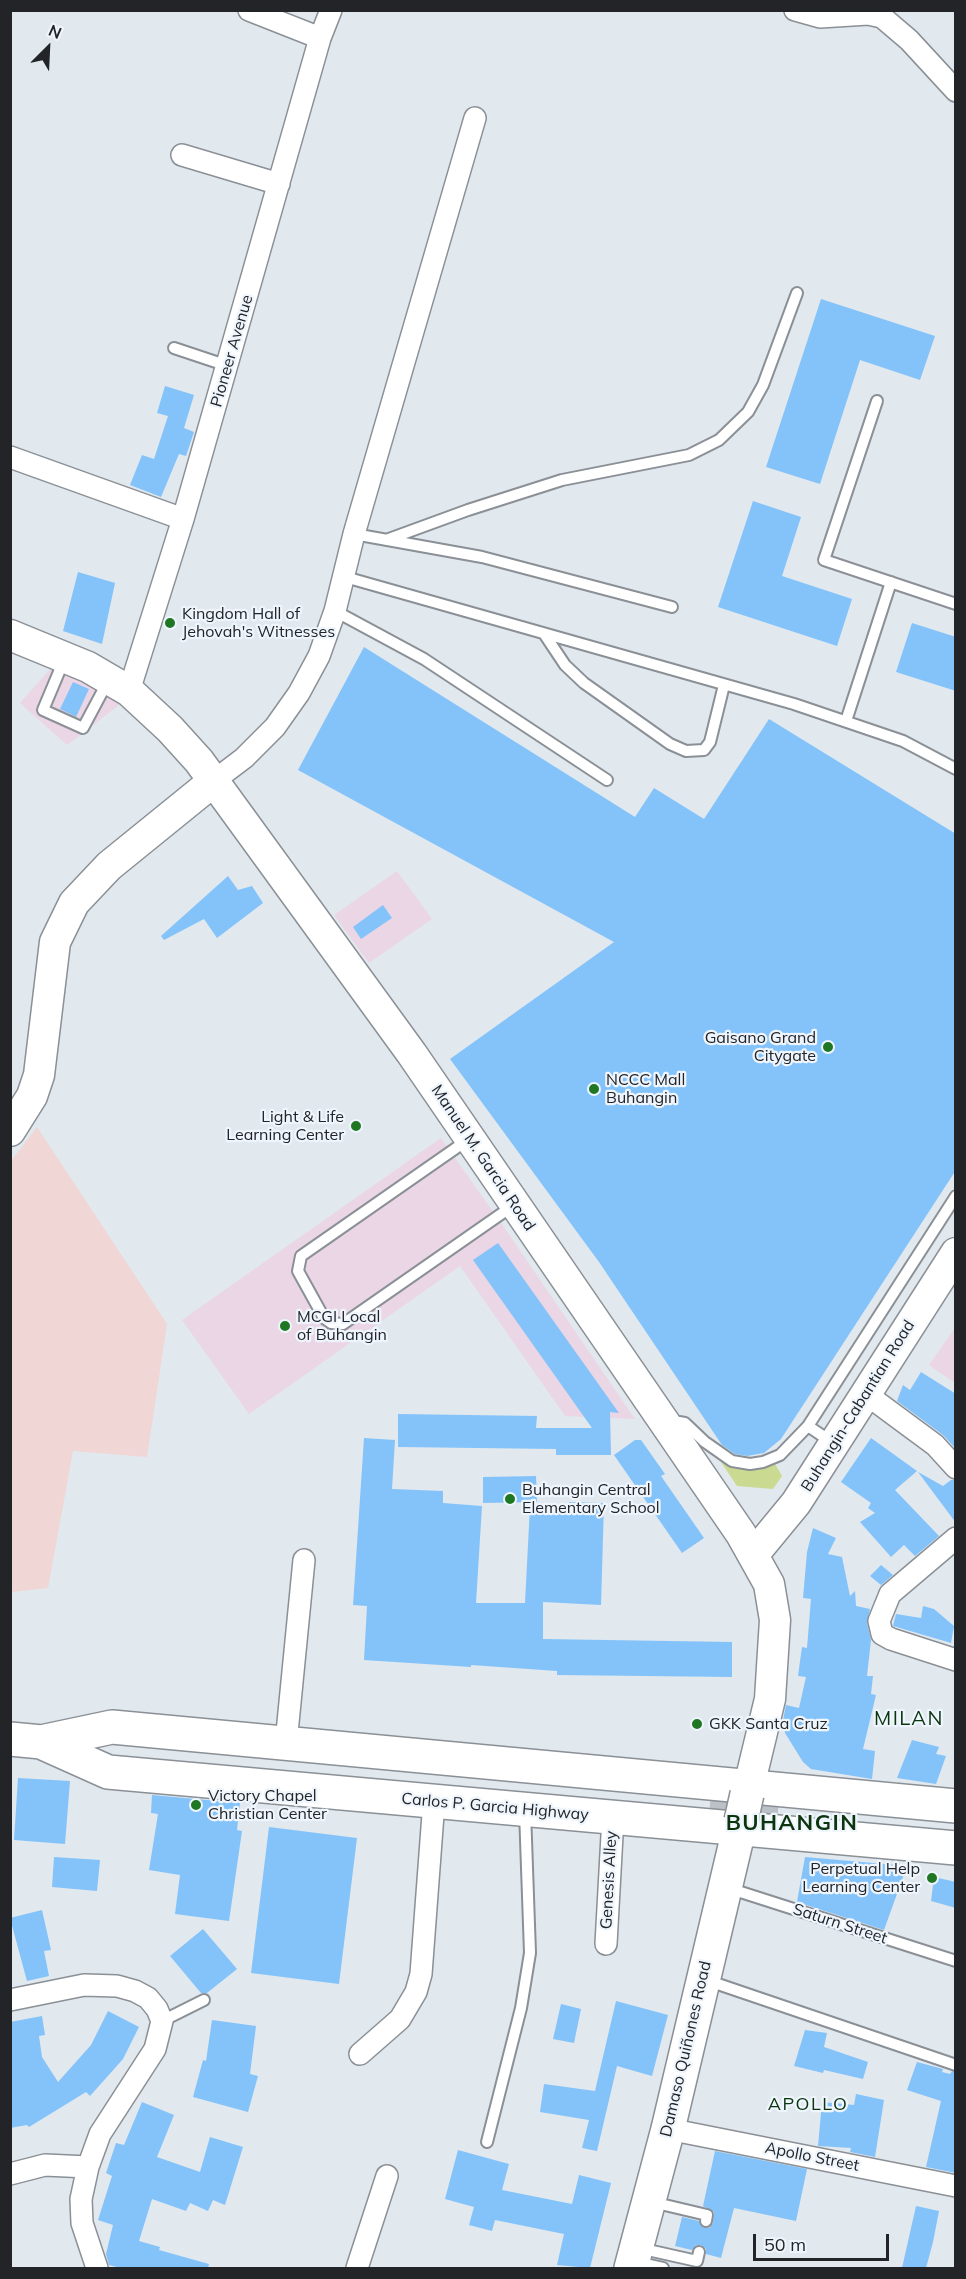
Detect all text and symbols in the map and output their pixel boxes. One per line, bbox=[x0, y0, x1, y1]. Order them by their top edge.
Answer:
north arrow bbox=[18, 18, 78, 78]
text: N bbox=[46, 20, 65, 43]
street label: Pioneer Avenue bbox=[207, 293, 257, 409]
place label: Kingdom Hall of Jehovah's Witnesses bbox=[182, 604, 335, 642]
marker: Kingdom Hall of Jehovah's Witnesses bbox=[163, 616, 177, 630]
place label: Gaisano Grand Citygate bbox=[705, 1028, 816, 1066]
marker: Gaisano Grand Citygate bbox=[821, 1040, 835, 1054]
place label: NCCC Mall Buhangin bbox=[606, 1070, 685, 1108]
street label: Manuel M. Garcia Road bbox=[427, 1081, 539, 1235]
marker: NCCC Mall Buhangin bbox=[587, 1082, 601, 1096]
place label: Light & Life Learning Center bbox=[226, 1107, 344, 1145]
marker: Light & Life Learning Center bbox=[349, 1119, 363, 1133]
place label: MCGI Local of Buhangin bbox=[297, 1307, 387, 1345]
street label: Buhangin-Cabantian Road bbox=[797, 1317, 919, 1495]
marker: MCGI Local of Buhangin bbox=[278, 1319, 292, 1333]
place label: Buhangin Central Elementary School bbox=[522, 1480, 660, 1518]
marker: Buhangin Central Elementary School bbox=[503, 1492, 517, 1506]
district label: MILAN bbox=[874, 1707, 944, 1731]
place label: GKK Santa Cruz bbox=[709, 1714, 828, 1734]
marker: GKK Santa Cruz bbox=[690, 1717, 704, 1731]
place label: Victory Chapel Christian Center bbox=[208, 1786, 327, 1824]
street label: Carlos P. Garcia Highway bbox=[401, 1789, 589, 1825]
marker: Victory Chapel Christian Center bbox=[189, 1798, 203, 1812]
district label: BUHANGIN bbox=[726, 1810, 858, 1836]
street label: Genesis Alley bbox=[597, 1830, 621, 1930]
place label: Perpetual Help Learning Center bbox=[802, 1859, 920, 1897]
marker: Perpetual Help Learning Center bbox=[925, 1871, 939, 1885]
street label: Saturn Street bbox=[790, 1900, 890, 1948]
street label: Damaso Quiñones Road bbox=[656, 1959, 716, 2139]
district label: APOLLO bbox=[768, 2094, 848, 2116]
street label: Apollo Street bbox=[763, 2138, 861, 2176]
scale bar bbox=[756, 2222, 892, 2260]
text: 50 m bbox=[764, 2233, 806, 2256]

